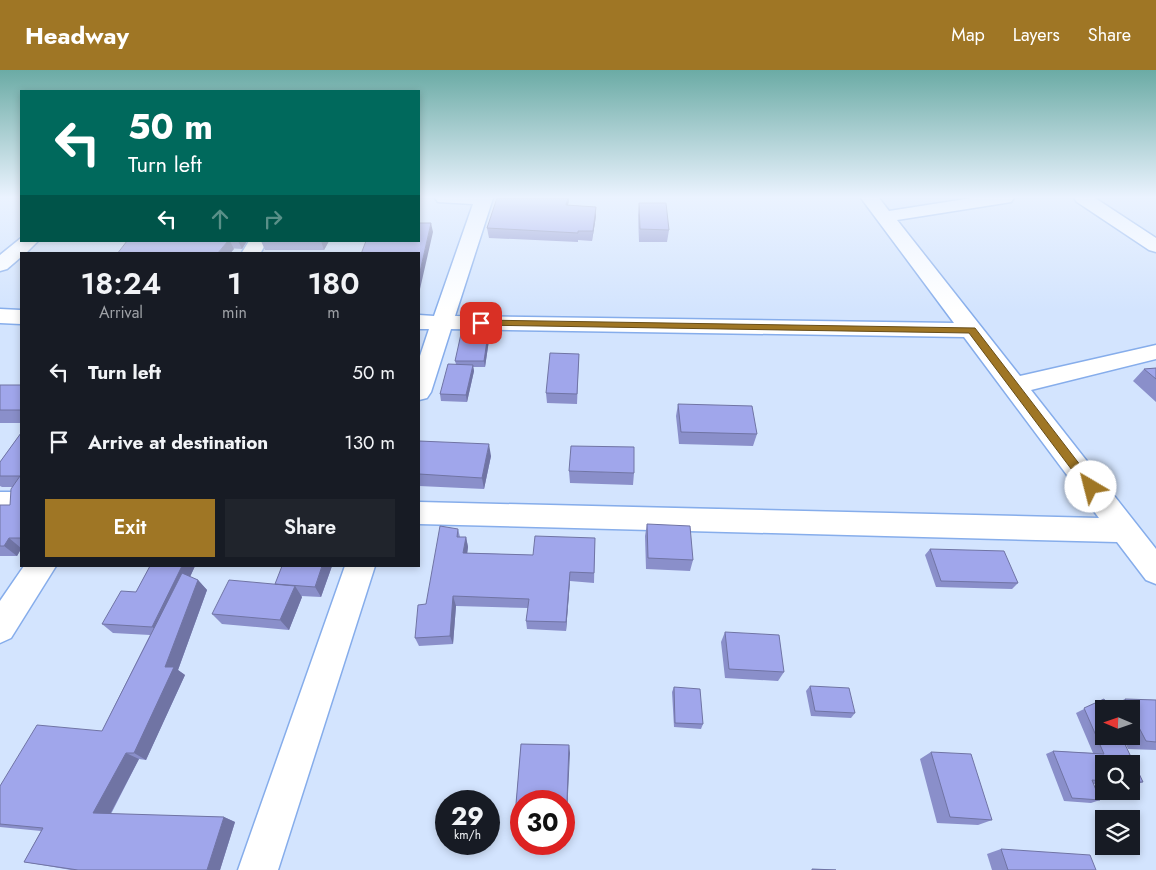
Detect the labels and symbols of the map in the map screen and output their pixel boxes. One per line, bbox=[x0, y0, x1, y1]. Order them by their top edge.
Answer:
pin bbox=[460, 302, 502, 344]
position arrow bbox=[1064, 460, 1116, 512]
north arrow bbox=[1095, 700, 1140, 745]
speed limit sign: 30 bbox=[510, 790, 575, 855]

